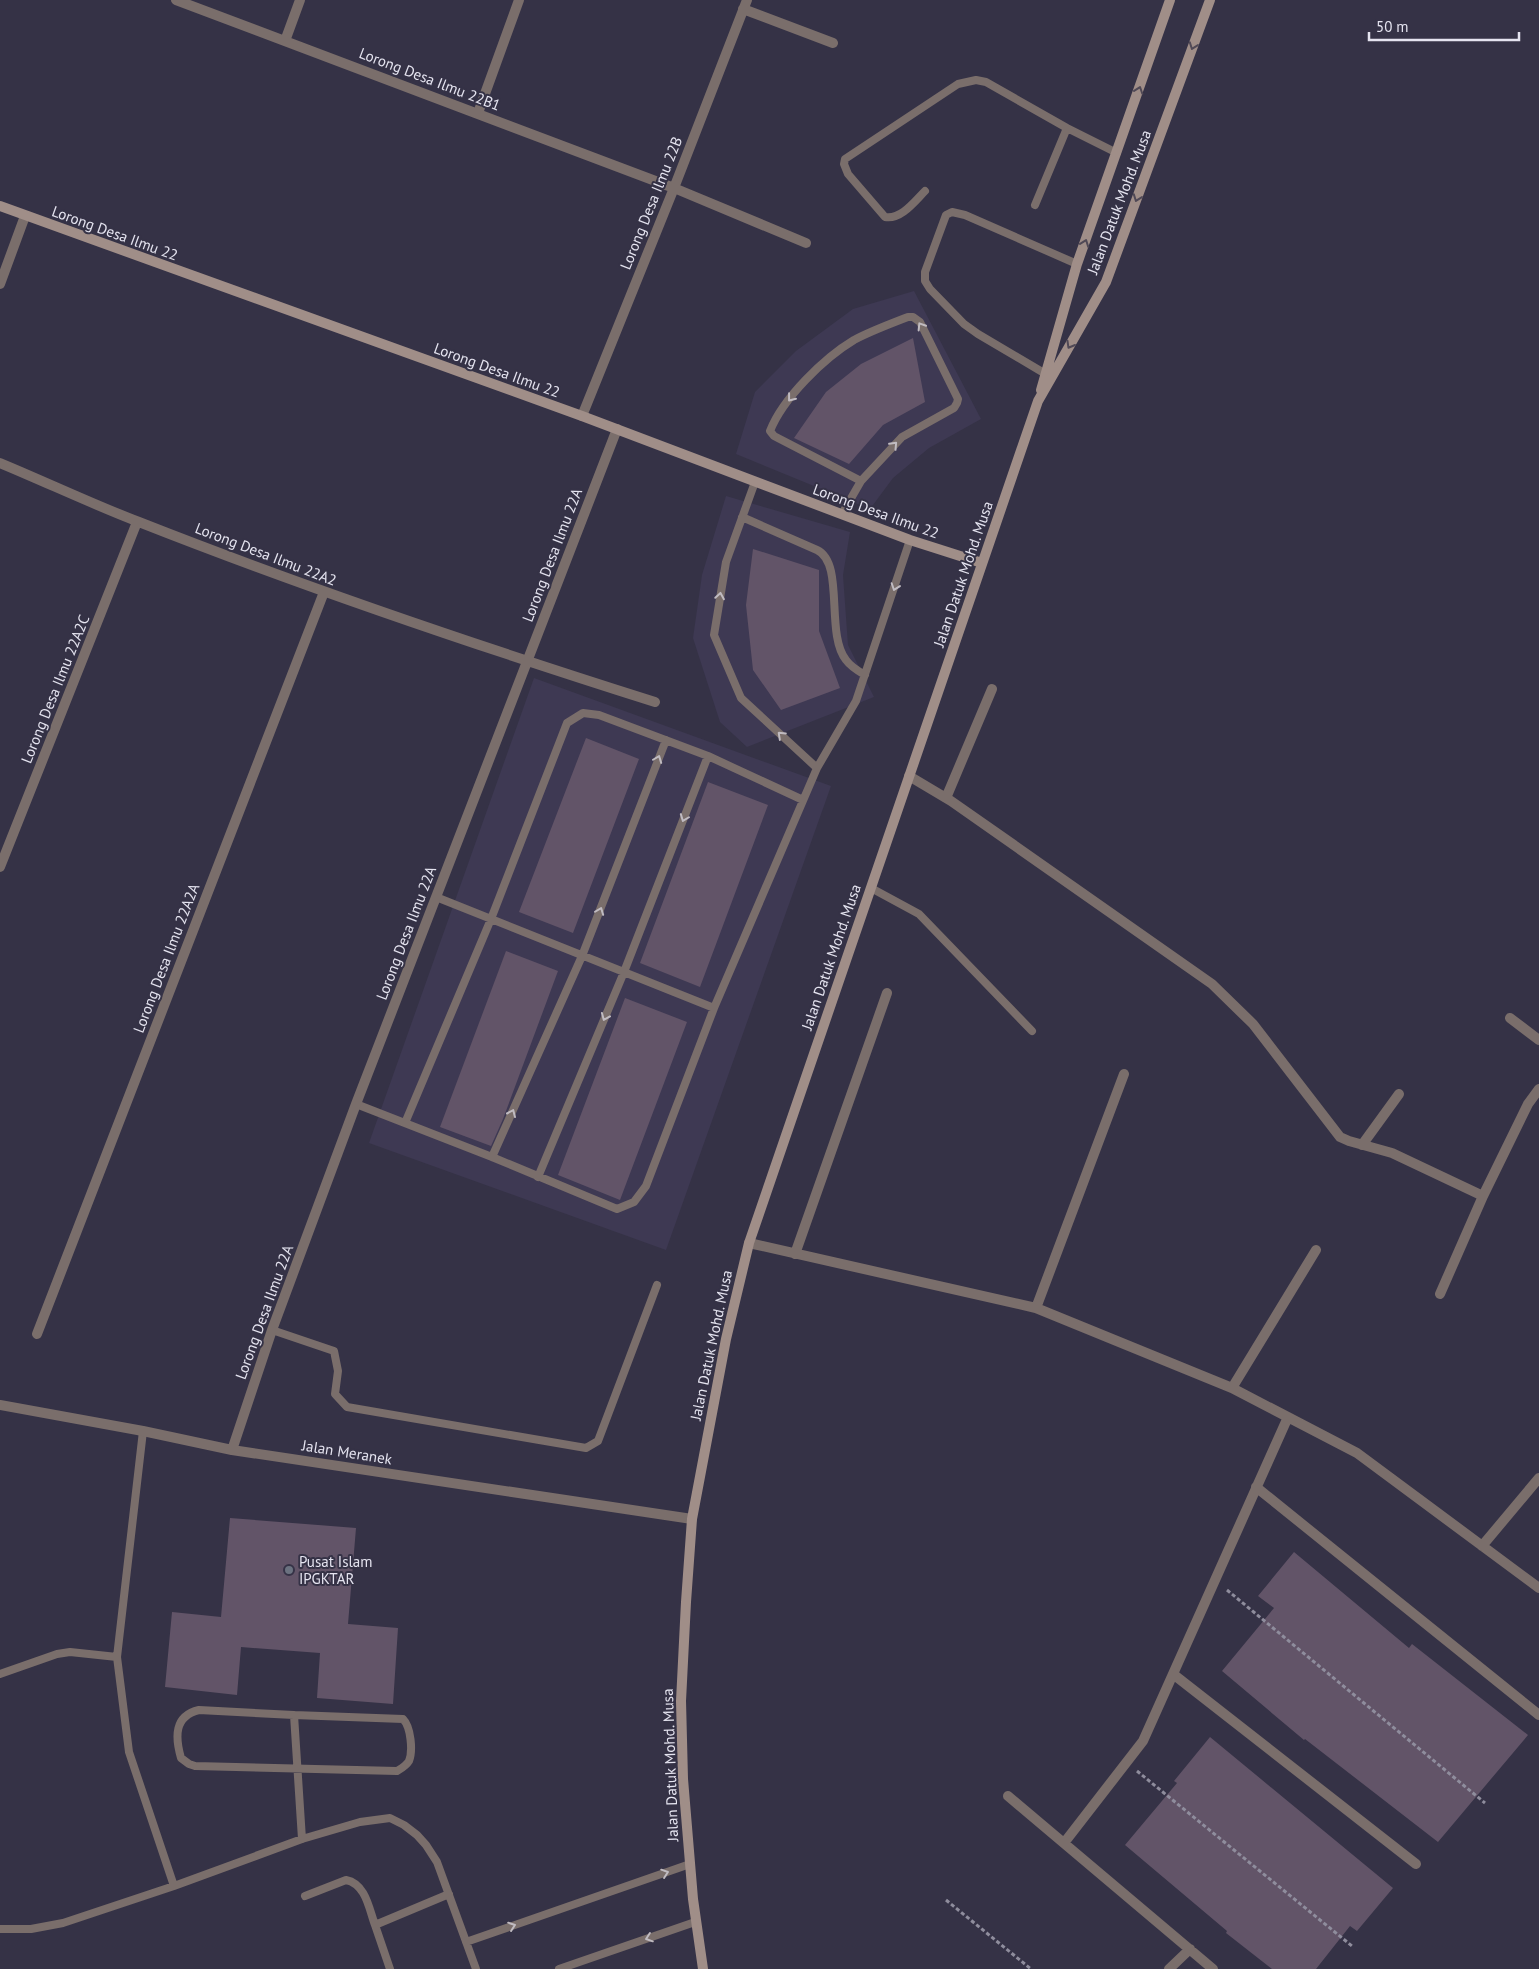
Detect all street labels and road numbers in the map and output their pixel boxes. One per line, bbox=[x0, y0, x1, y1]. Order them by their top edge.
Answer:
street label: Lorong Desa Ilmu 22B1 bbox=[357, 43, 503, 115]
street label: Jalan Datuk Mohd. Musa bbox=[1082, 127, 1155, 278]
street label: Lorong Desa Ilmu 22B bbox=[616, 134, 686, 272]
street label: Lorong Desa Ilmu 22 bbox=[49, 201, 181, 265]
street label: Lorong Desa Ilmu 22 bbox=[431, 338, 563, 402]
street label: Lorong Desa Ilmu 22 bbox=[810, 479, 942, 543]
street label: Lorong Desa Ilmu 22A bbox=[518, 485, 586, 625]
street label: Jalan Datuk Mohd. Musa bbox=[929, 499, 997, 650]
street label: Lorong Desa Ilmu 22A2 bbox=[193, 518, 339, 590]
street label: Lorong Desa Ilmu 22A2C bbox=[17, 612, 93, 766]
street label: Lorong Desa Ilmu 22A bbox=[372, 863, 440, 1003]
street label: Lorong Desa Ilmu 22A2A bbox=[129, 880, 203, 1035]
street label: Jalan Datuk Mohd. Musa bbox=[797, 882, 865, 1033]
street label: Lorong Desa Ilmu 22A bbox=[231, 1242, 297, 1382]
street label: Jalan Datuk Mohd. Musa bbox=[686, 1268, 736, 1423]
street label: Jalan Meranek bbox=[300, 1435, 394, 1469]
street label: Jalan Datuk Mohd. Musa bbox=[658, 1688, 682, 1843]

